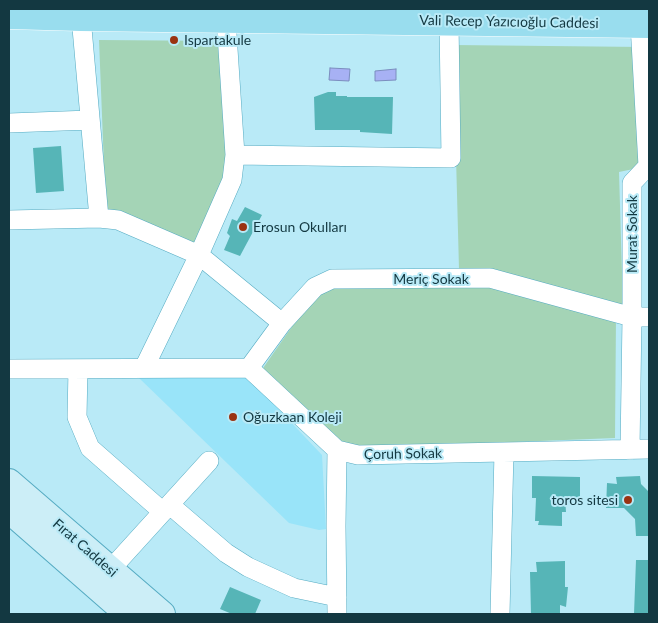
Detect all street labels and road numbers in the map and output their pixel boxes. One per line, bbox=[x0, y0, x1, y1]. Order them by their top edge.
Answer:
street label: Vali Recep Yazıcıoğlu Caddesi bbox=[419, 12, 599, 32]
street label: Murat Sokak bbox=[624, 195, 640, 273]
street label: Meriç Sokak bbox=[393, 271, 469, 287]
street label: Çoruh Sokak bbox=[364, 445, 442, 463]
street label: Fırat Caddesi bbox=[49, 515, 121, 581]

